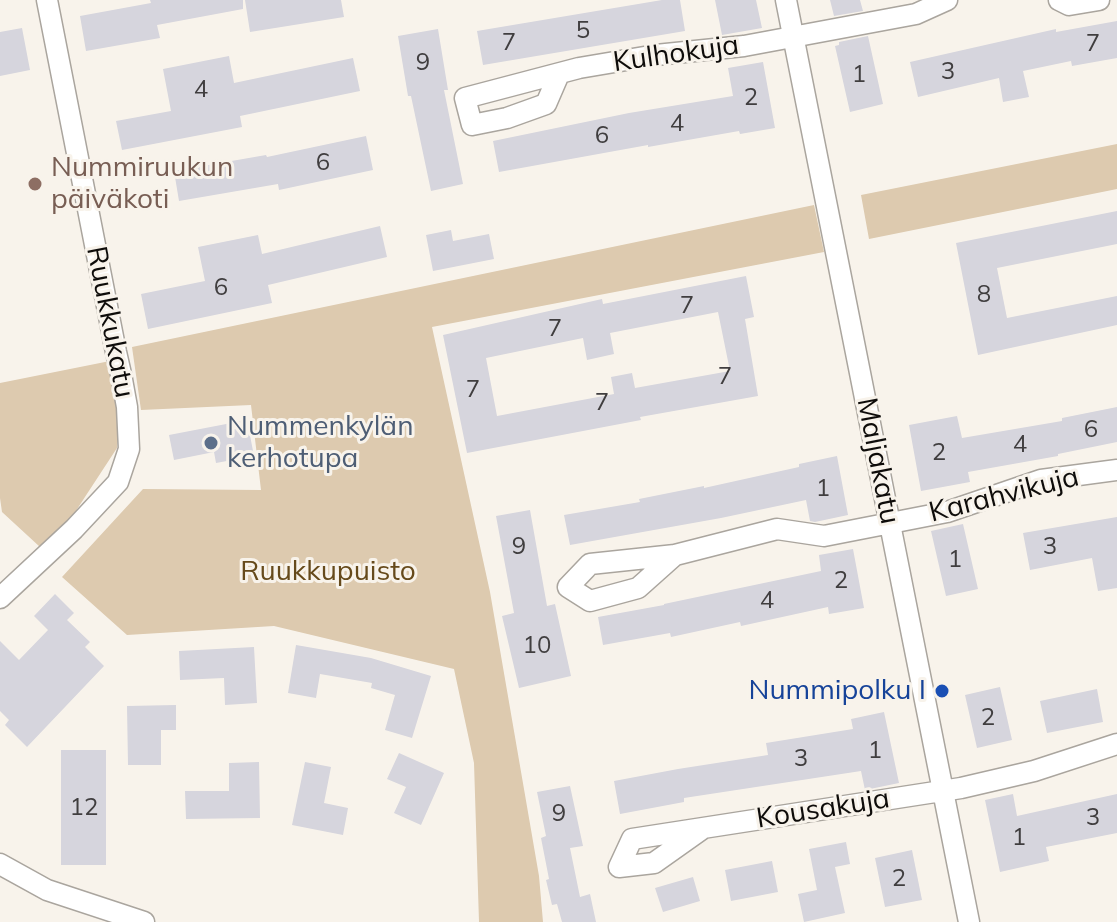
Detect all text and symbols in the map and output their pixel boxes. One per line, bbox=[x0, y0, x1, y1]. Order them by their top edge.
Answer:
house number: 5 bbox=[576, 17, 590, 45]
house number: 7 bbox=[502, 29, 516, 57]
street label: Kulhokuja bbox=[611, 29, 741, 79]
house number: 7 bbox=[1086, 30, 1100, 58]
house number: 9 bbox=[416, 49, 430, 77]
house number: 3 bbox=[941, 58, 955, 86]
house number: 1 bbox=[852, 61, 866, 89]
house number: 4 bbox=[194, 76, 208, 104]
house number: 2 bbox=[744, 84, 758, 112]
house number: 4 bbox=[670, 110, 684, 138]
house number: 6 bbox=[595, 122, 609, 150]
house number: 6 bbox=[316, 149, 330, 177]
place label: Nummiruukun päiväkoti bbox=[51, 151, 233, 217]
marker: Nummiruukun päiväkoti bbox=[26, 175, 44, 193]
street label: Ruukkukatu bbox=[79, 243, 141, 401]
house number: 6 bbox=[214, 274, 228, 302]
house number: 8 bbox=[977, 281, 991, 309]
house number: 7 bbox=[680, 292, 694, 320]
house number: 7 bbox=[548, 315, 562, 343]
house number: 7 bbox=[718, 363, 732, 391]
house number: 7 bbox=[466, 376, 480, 404]
house number: 7 bbox=[595, 389, 609, 417]
street label: Maljakatu bbox=[849, 395, 907, 527]
place label: Nummenkylän kerhotupa bbox=[227, 410, 414, 476]
house number: 6 bbox=[1084, 416, 1098, 444]
house number: 4 bbox=[1013, 431, 1027, 459]
marker: Nummenkylän kerhotupa bbox=[202, 434, 220, 452]
house number: 2 bbox=[932, 439, 946, 467]
street label: Karahvikuja bbox=[926, 460, 1082, 530]
house number: 1 bbox=[816, 475, 830, 503]
house number: 9 bbox=[512, 533, 526, 561]
house number: 3 bbox=[1043, 533, 1057, 561]
house number: 1 bbox=[948, 546, 962, 574]
park label: Ruukkupuisto bbox=[240, 555, 416, 589]
house number: 2 bbox=[834, 567, 848, 595]
house number: 4 bbox=[760, 587, 774, 615]
house number: 10 bbox=[523, 632, 551, 660]
place label: Nummipolku I bbox=[749, 674, 926, 708]
marker: Nummipolku I bbox=[933, 682, 951, 700]
house number: 2 bbox=[981, 704, 995, 732]
house number: 1 bbox=[868, 737, 882, 765]
house number: 3 bbox=[794, 745, 808, 773]
street label: Kousakuja bbox=[754, 782, 892, 836]
house number: 12 bbox=[70, 794, 98, 822]
house number: 9 bbox=[552, 800, 566, 828]
house number: 3 bbox=[1086, 804, 1100, 832]
house number: 1 bbox=[1012, 824, 1026, 852]
house number: 2 bbox=[892, 865, 906, 893]

